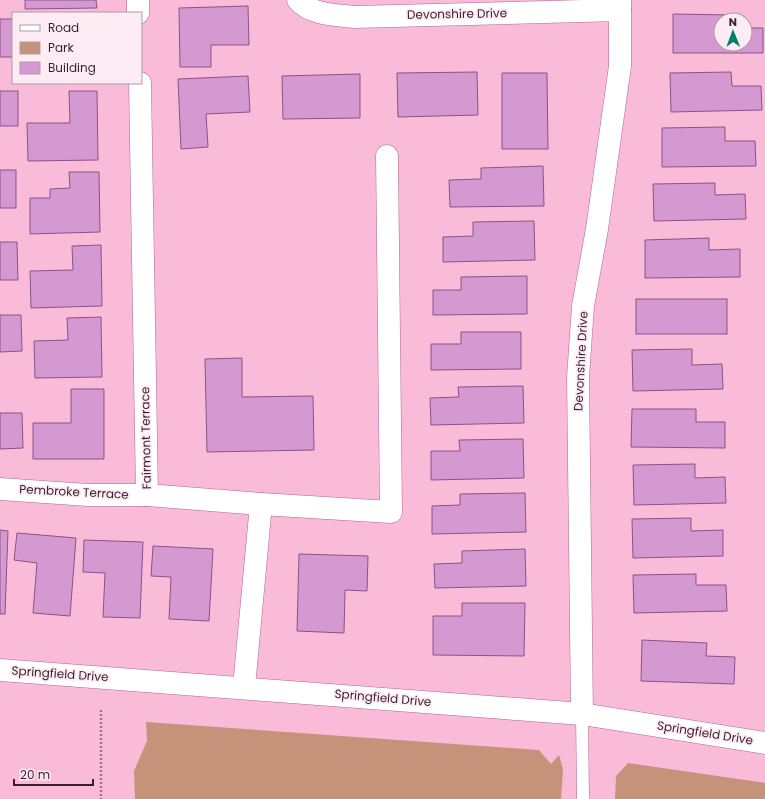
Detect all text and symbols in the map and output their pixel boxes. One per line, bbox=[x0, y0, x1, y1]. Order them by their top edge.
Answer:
street label: Devonshire Drive bbox=[407, 4, 507, 23]
legend bbox=[12, 12, 142, 84]
north arrow bbox=[713, 12, 753, 52]
text: N bbox=[729, 14, 737, 30]
text: Road bbox=[48, 19, 79, 36]
text: Park bbox=[48, 39, 75, 56]
text: Building bbox=[48, 59, 96, 76]
street label: Devonshire Drive bbox=[569, 311, 592, 411]
street label: Fairmont Terrace bbox=[136, 387, 155, 489]
street label: Pembroke Terrace bbox=[19, 480, 129, 503]
street label: Springfield Drive bbox=[11, 662, 109, 685]
street label: Springfield Drive bbox=[334, 685, 432, 710]
street label: Springfield Drive bbox=[656, 717, 754, 748]
scale bar bbox=[14, 761, 93, 787]
text: 20 m bbox=[20, 766, 50, 783]

